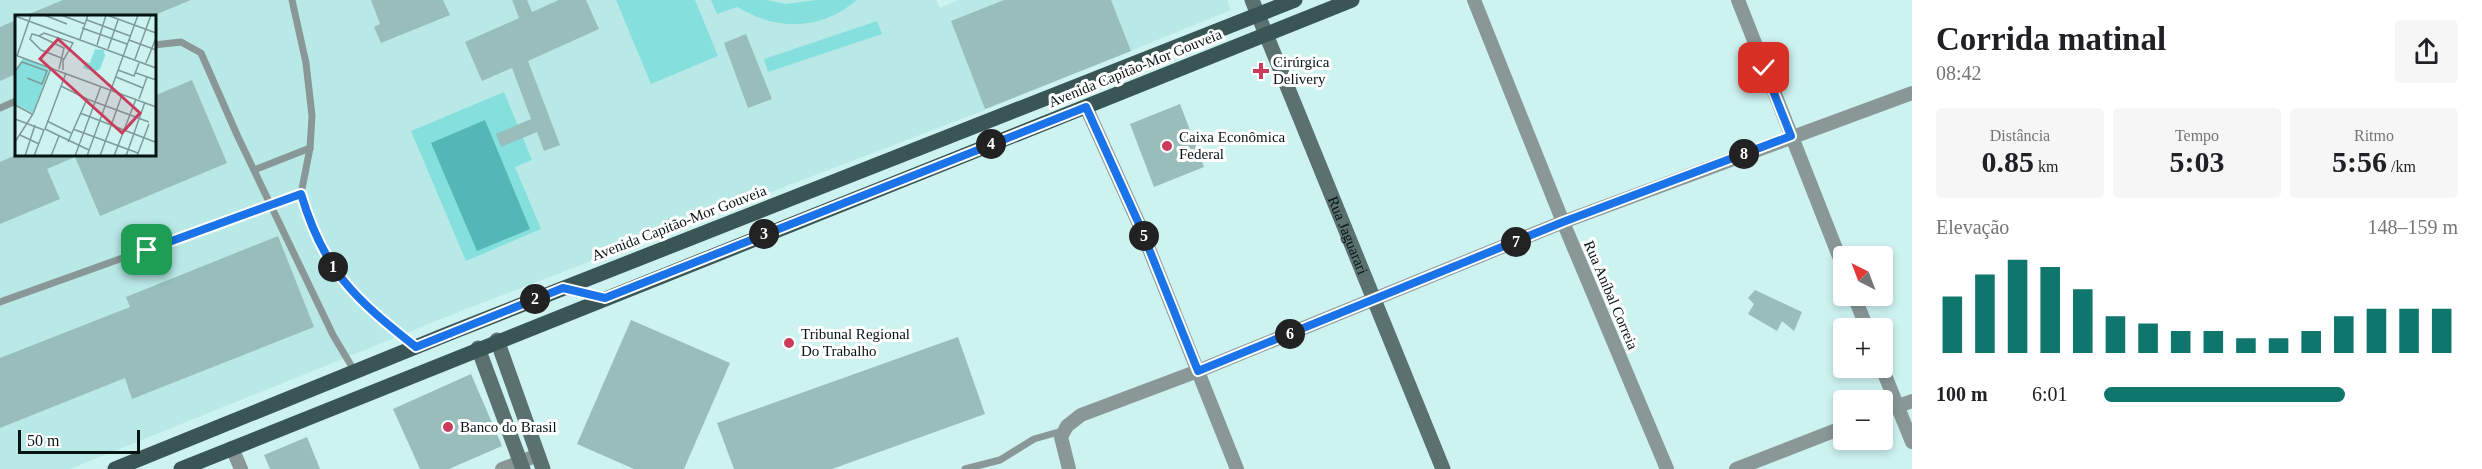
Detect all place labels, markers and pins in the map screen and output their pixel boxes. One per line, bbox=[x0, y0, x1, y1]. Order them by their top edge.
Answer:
pin bbox=[1738, 42, 1789, 93]
place label: Cirúrgica Delivery bbox=[1273, 54, 1330, 87]
marker: Cirúrgica Delivery bbox=[1254, 64, 1268, 78]
pin: 4 bbox=[976, 129, 1006, 159]
place label: Caixa Econômica Federal bbox=[1179, 129, 1286, 162]
marker: Caixa Econômica Federal bbox=[1160, 139, 1174, 153]
pin: 8 bbox=[1729, 139, 1759, 169]
pin: 3 bbox=[749, 219, 779, 249]
pin: 5 bbox=[1129, 221, 1159, 251]
pin bbox=[121, 224, 172, 275]
pin: 7 bbox=[1501, 227, 1531, 257]
pin: 1 bbox=[318, 252, 348, 282]
pin: 2 bbox=[520, 284, 550, 314]
pin: 6 bbox=[1275, 319, 1305, 349]
place label: Tribunal Regional Do Trabalho bbox=[801, 326, 910, 359]
marker: Tribunal Regional Do Trabalho bbox=[782, 336, 796, 350]
place label: Banco do Brasil bbox=[460, 419, 557, 435]
marker: Banco do Brasil bbox=[441, 420, 455, 434]

